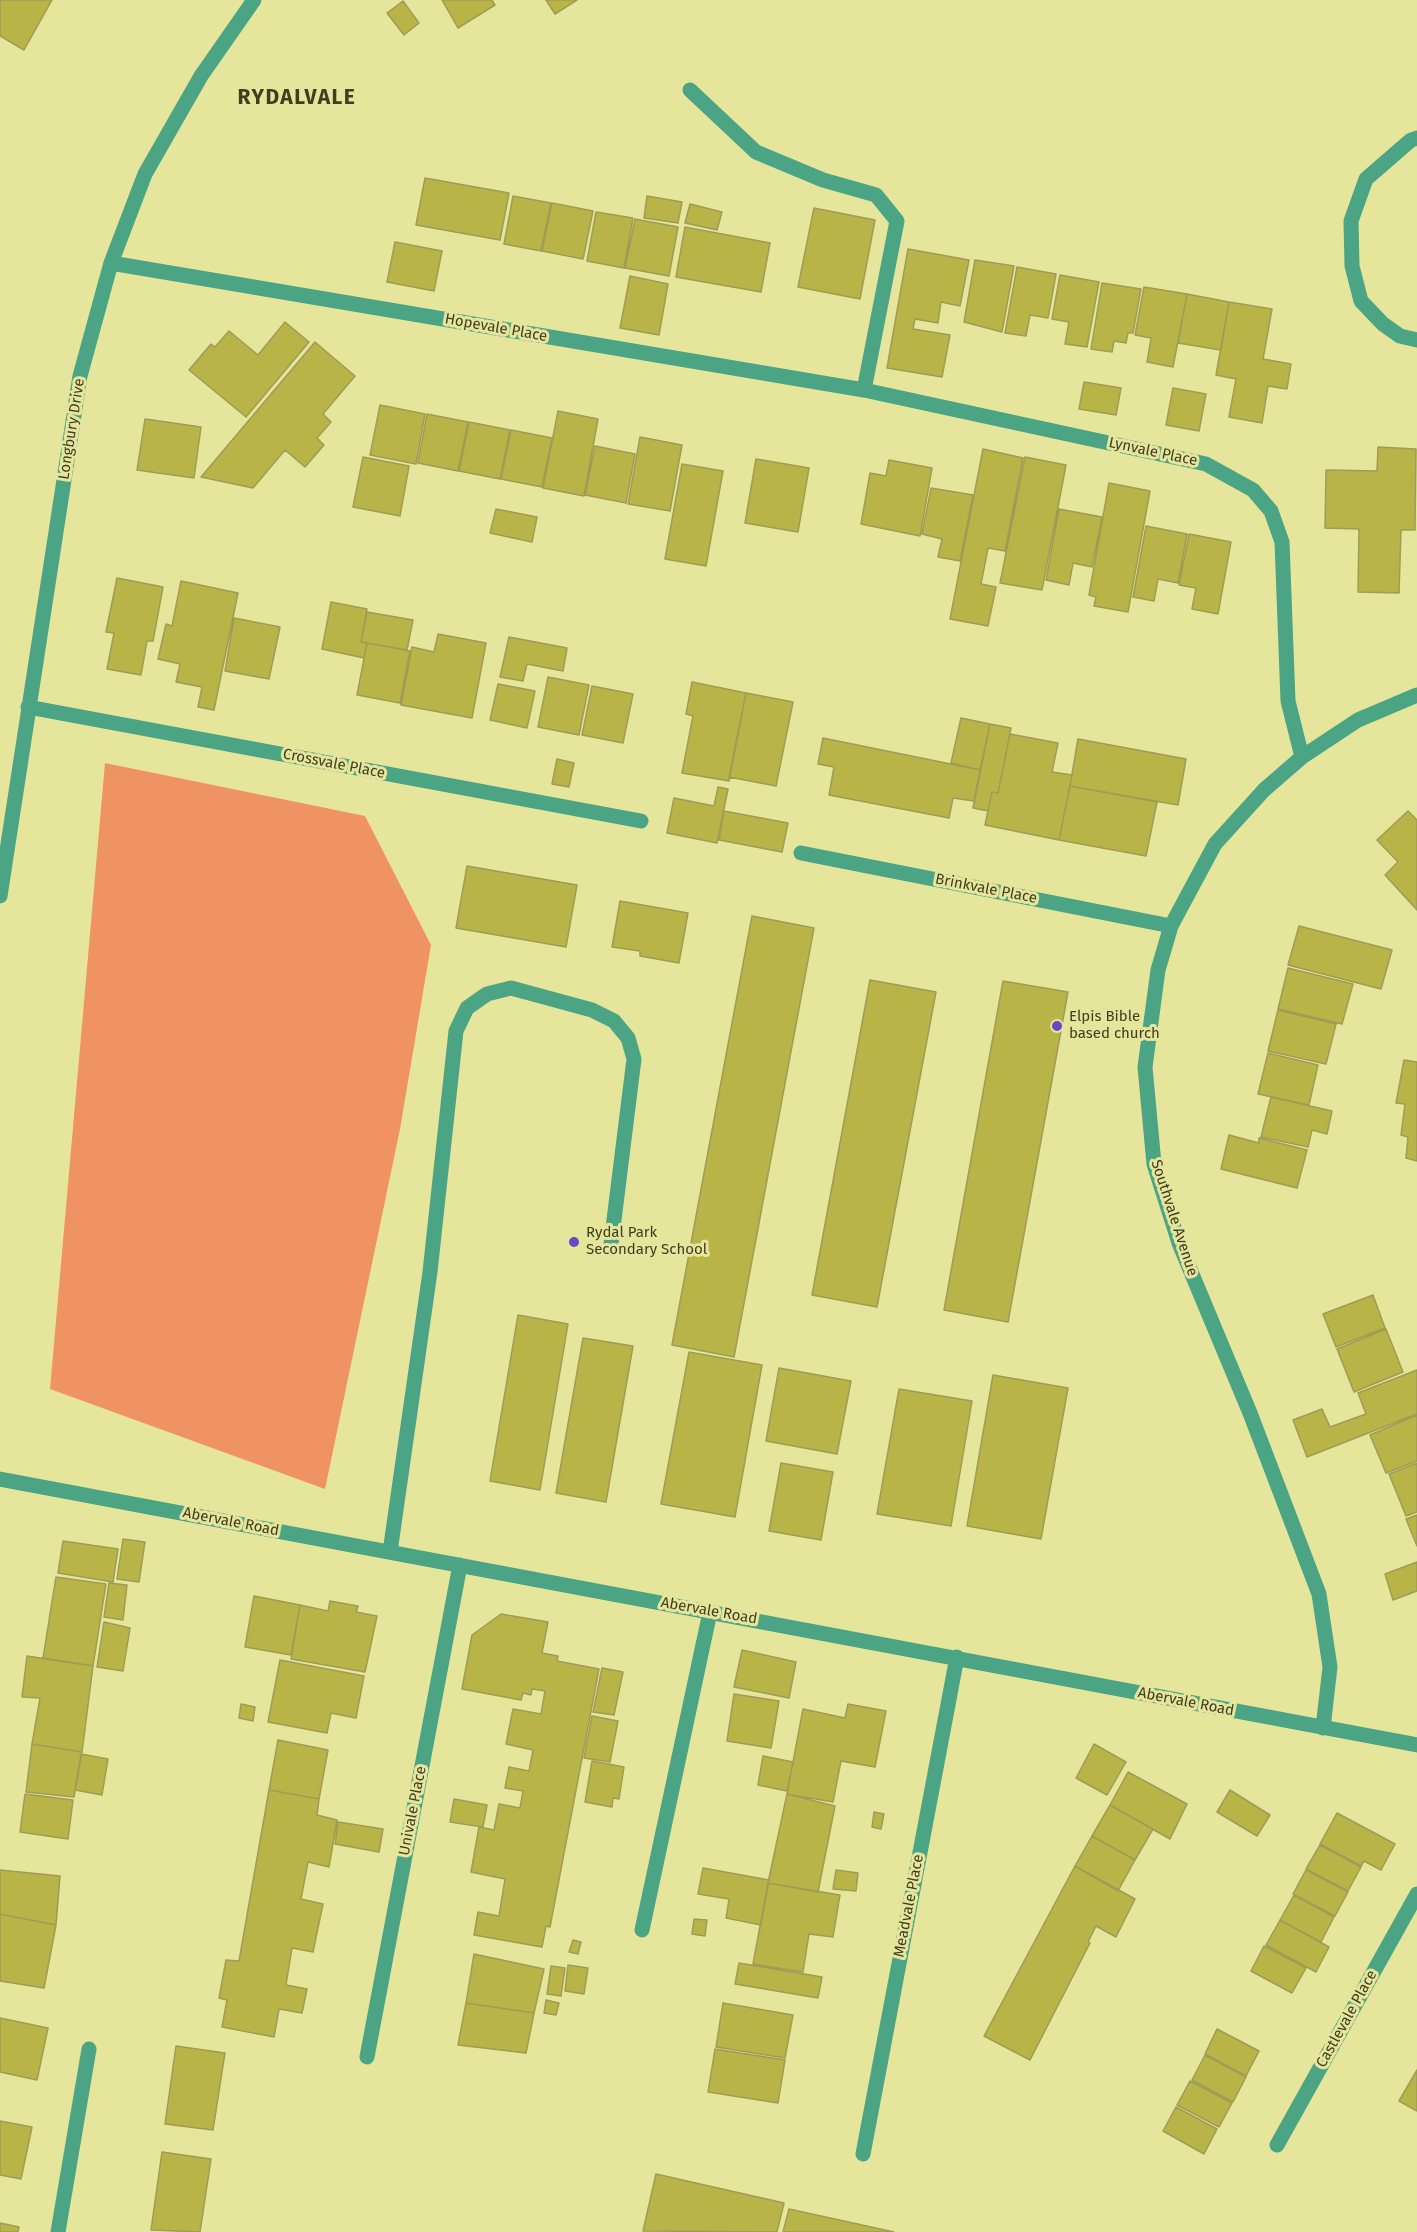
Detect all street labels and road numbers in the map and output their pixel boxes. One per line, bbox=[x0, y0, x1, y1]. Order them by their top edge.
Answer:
street label: Hopevale Place bbox=[443, 310, 549, 346]
street label: Longbury Drive bbox=[55, 377, 89, 481]
street label: Lynvale Place bbox=[1107, 434, 1199, 470]
street label: Crossvale Place bbox=[281, 745, 387, 783]
street label: Brinkvale Place bbox=[934, 870, 1038, 908]
street label: Southvale Avenue bbox=[1147, 1158, 1201, 1278]
street label: Abervale Road bbox=[181, 1504, 281, 1540]
street label: Abervale Road bbox=[659, 1594, 759, 1628]
street label: Abervale Road bbox=[1136, 1684, 1236, 1720]
street label: Univale Place bbox=[396, 1765, 430, 1857]
street label: Meadvale Place bbox=[890, 1853, 928, 1959]
street label: Castlevale Place bbox=[1313, 1967, 1381, 2071]

